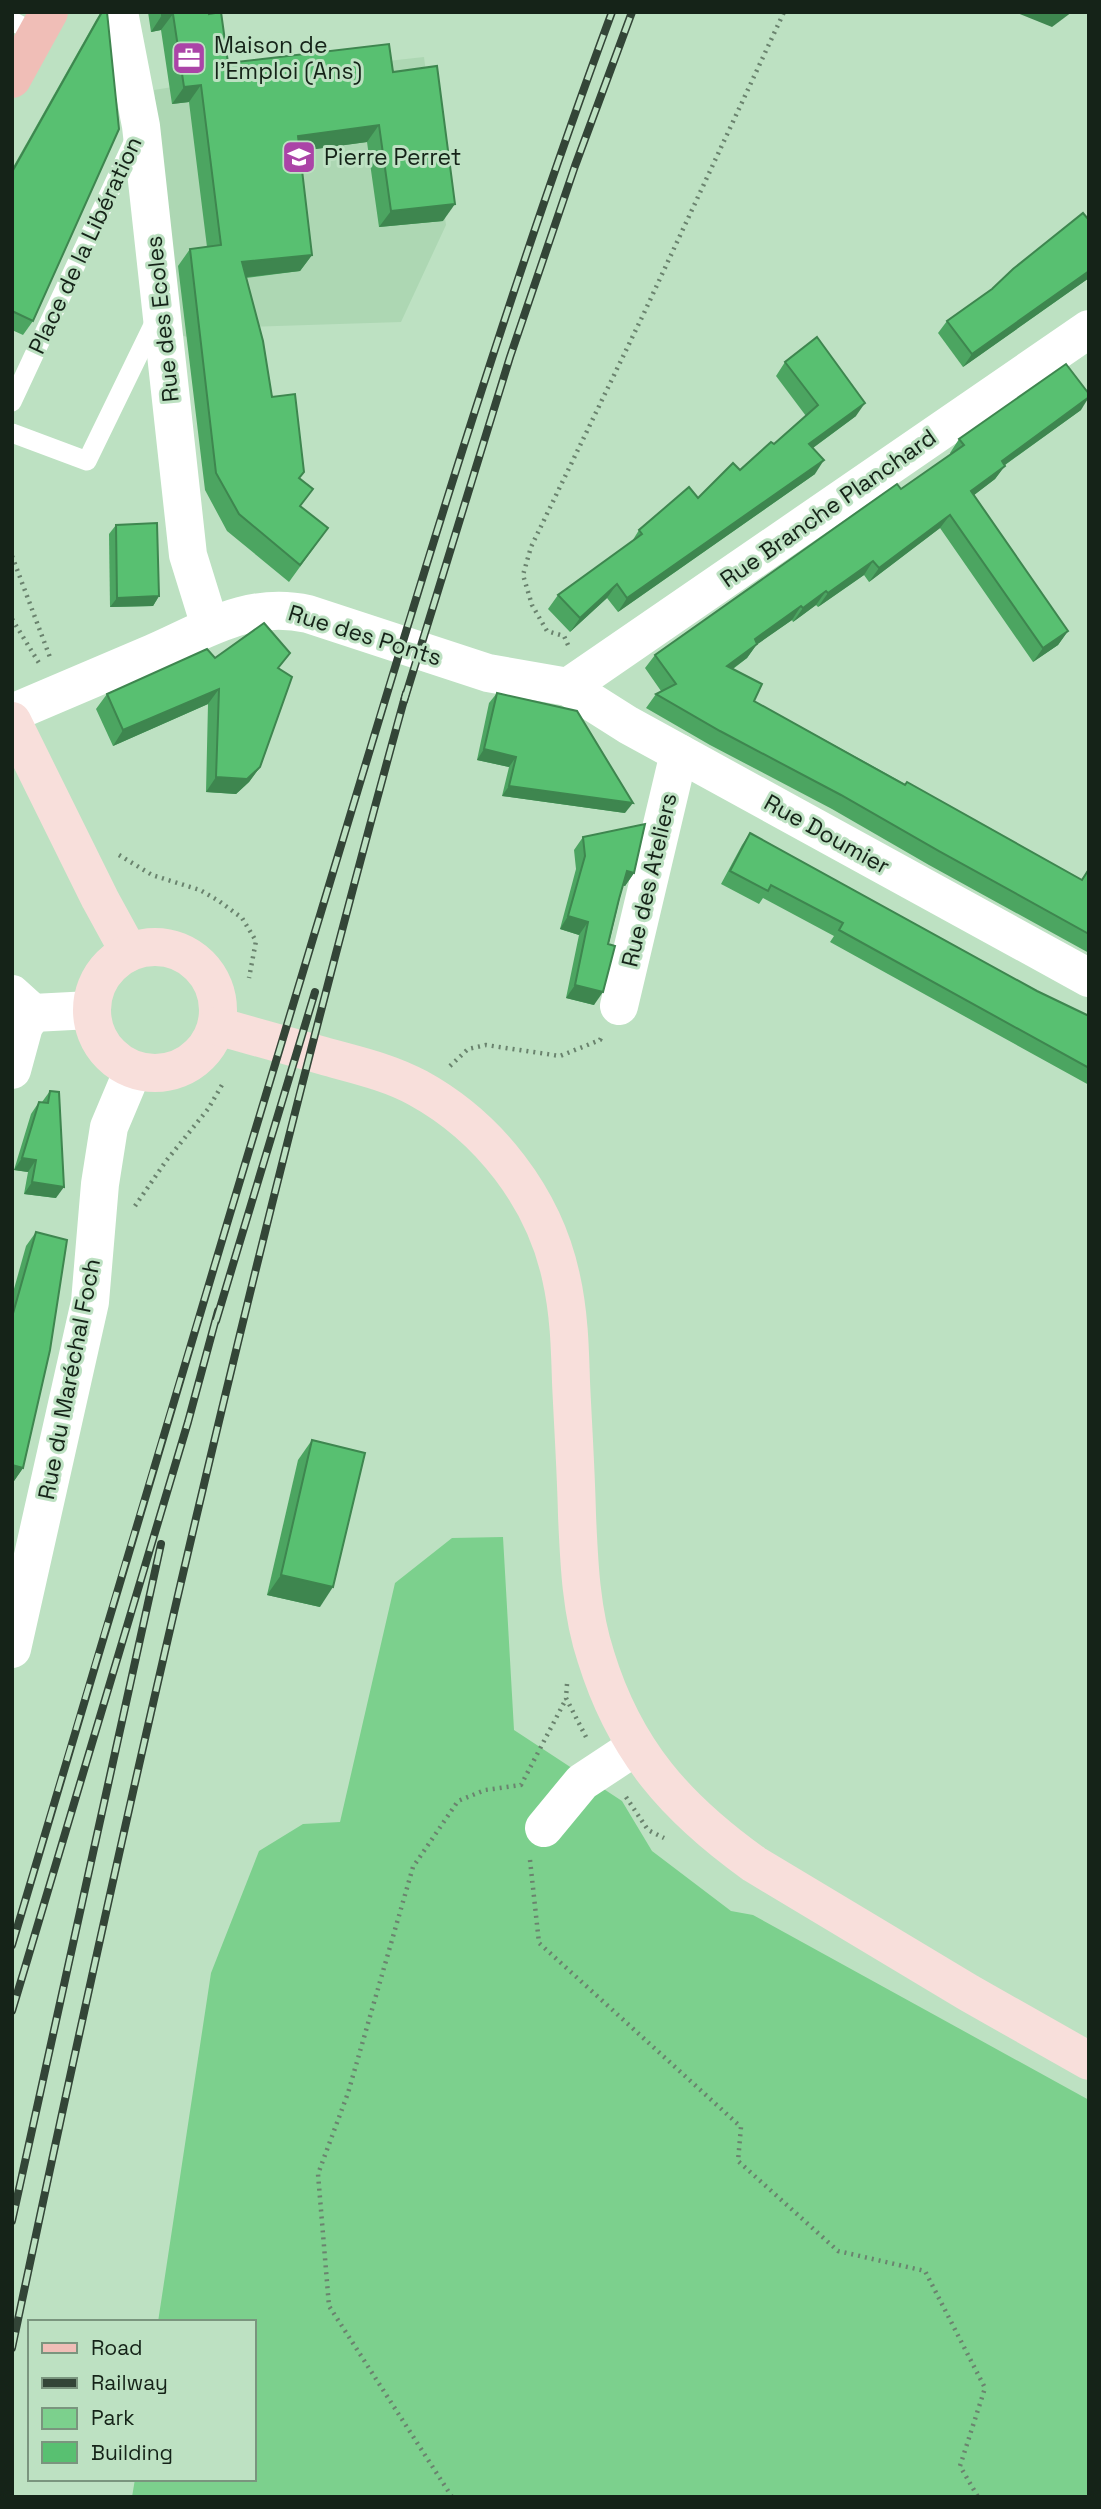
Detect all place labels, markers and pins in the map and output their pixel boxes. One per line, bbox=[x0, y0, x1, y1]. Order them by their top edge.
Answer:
place label: Maison de l'Emploi (Ans) bbox=[214, 30, 362, 86]
office icon: Maison de l'Emploi (Ans) bbox=[170, 39, 208, 77]
school or university icon: Pierre Perret bbox=[280, 138, 318, 176]
place label: Pierre Perret bbox=[324, 142, 461, 172]

